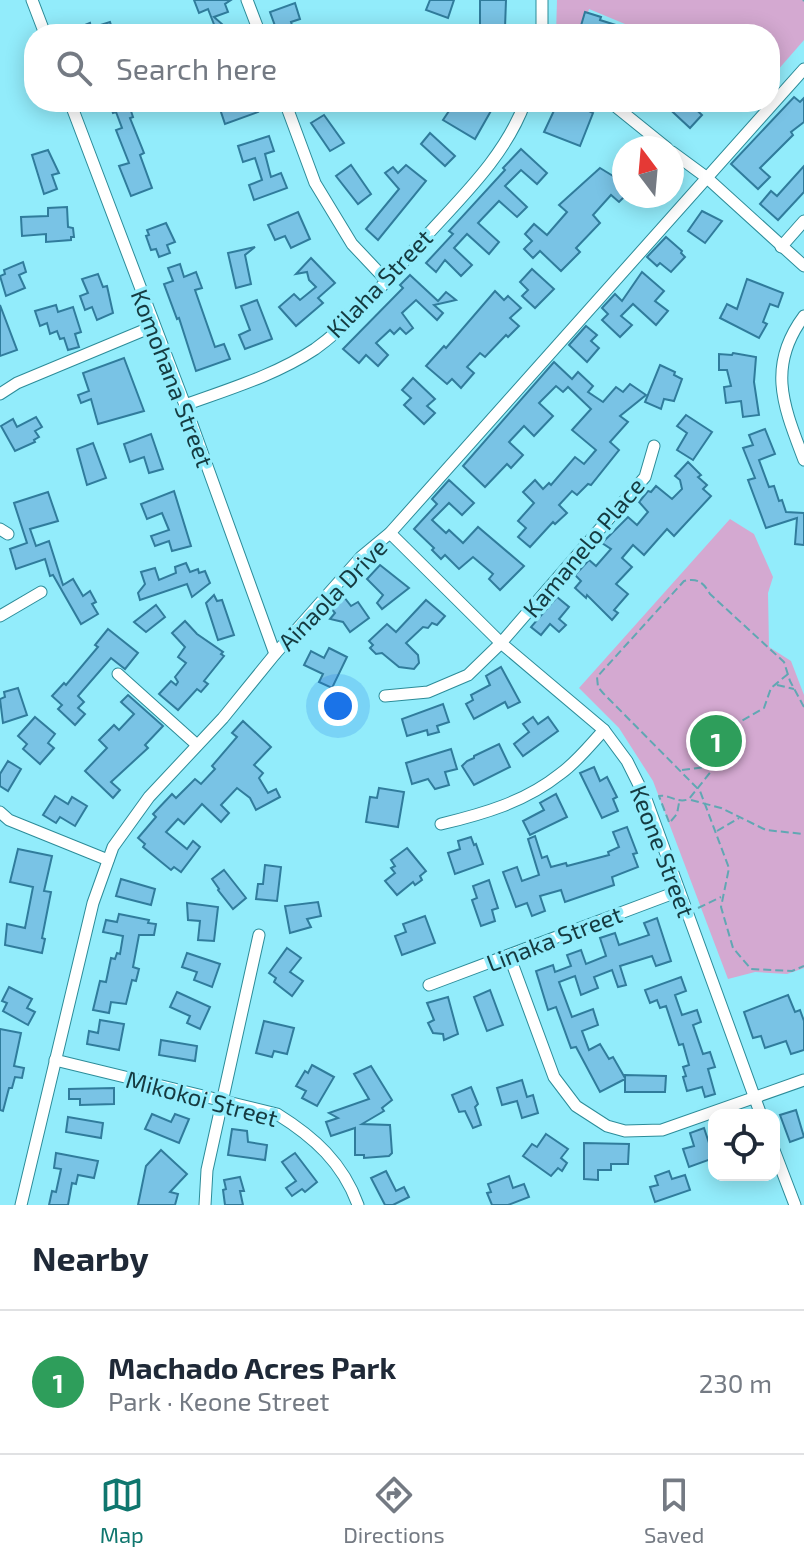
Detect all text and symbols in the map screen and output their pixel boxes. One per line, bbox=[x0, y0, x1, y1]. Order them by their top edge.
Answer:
search box bbox=[24, 24, 780, 112]
icon: search bbox=[52, 46, 96, 90]
text: Search here bbox=[116, 50, 277, 86]
north arrow bbox=[612, 136, 684, 208]
street label: Kilaha Street bbox=[320, 223, 438, 343]
street label: Komohana Street bbox=[126, 285, 220, 471]
street label: Kamanelo Place bbox=[516, 471, 650, 623]
street label: Ainaola Drive bbox=[271, 532, 393, 656]
your location bbox=[318, 686, 358, 726]
pin: 1 bbox=[690, 711, 742, 771]
street label: Keone Street bbox=[625, 781, 701, 921]
street label: Linaka Street bbox=[482, 899, 626, 977]
street label: Mikokoi Street bbox=[123, 1064, 281, 1132]
map controls bbox=[708, 1109, 780, 1181]
button: locate bbox=[708, 1109, 780, 1181]
text: Nearby bbox=[32, 1237, 149, 1278]
text: Machado Acres Park bbox=[108, 1349, 396, 1385]
text: 1 bbox=[52, 1367, 64, 1398]
text: 230 m bbox=[699, 1367, 772, 1398]
text: Park · Keone Street bbox=[108, 1385, 330, 1416]
tab: Map bbox=[100, 1473, 144, 1547]
tab: Directions bbox=[343, 1473, 445, 1547]
tab: Saved bbox=[644, 1473, 704, 1547]

